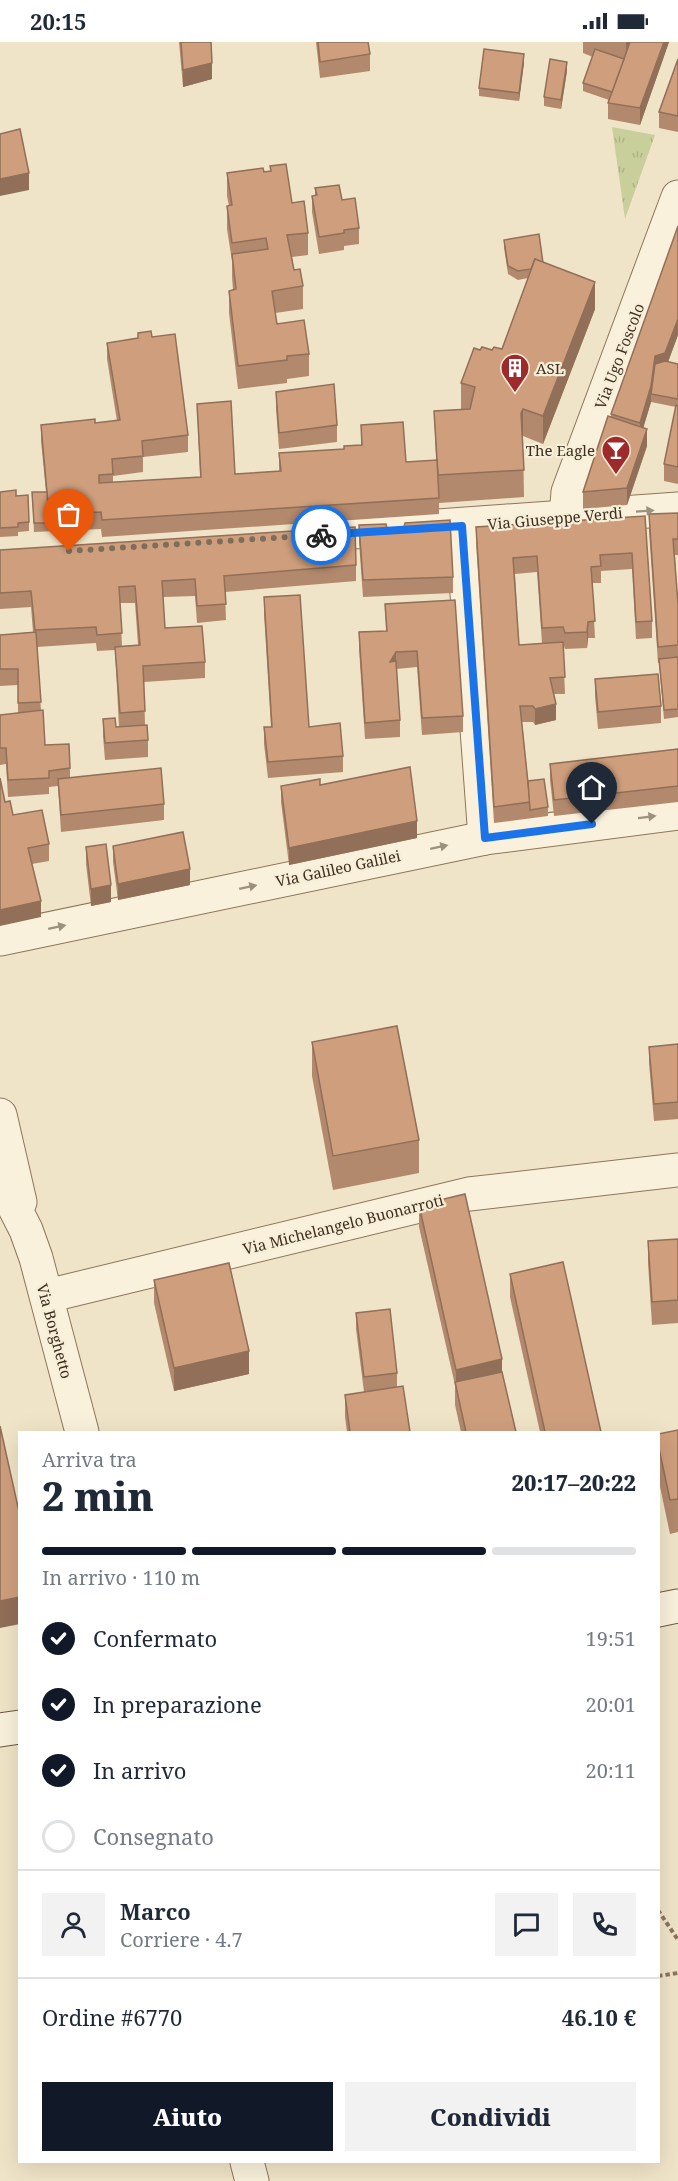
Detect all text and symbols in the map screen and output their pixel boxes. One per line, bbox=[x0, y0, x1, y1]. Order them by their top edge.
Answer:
text: 20:15 bbox=[30, 6, 86, 36]
street label: Via Ugo Foscolo bbox=[590, 300, 648, 412]
building icon: ASL bbox=[499, 352, 531, 394]
place label: ASL bbox=[536, 358, 564, 378]
bar icon: The Eagle bbox=[600, 434, 632, 476]
place label: The Eagle bbox=[526, 440, 595, 460]
pin bbox=[43, 489, 94, 551]
icon: bag bbox=[52, 498, 85, 531]
street label: Via Giuseppe Verdi bbox=[486, 502, 624, 534]
courier bbox=[291, 505, 351, 565]
one-way arrow bbox=[635, 506, 654, 516]
icon: bike bbox=[305, 519, 338, 552]
pin bbox=[566, 762, 617, 824]
icon: home bbox=[575, 771, 608, 804]
one-way arrow bbox=[638, 812, 657, 821]
one-way arrow bbox=[430, 842, 449, 851]
street label: Via Galileo Galilei bbox=[274, 845, 402, 891]
one-way arrow bbox=[239, 882, 258, 891]
one-way arrow bbox=[48, 922, 67, 931]
street label: Via Michelangelo Buonarroti bbox=[241, 1189, 446, 1259]
street label: Via Borghetto bbox=[33, 1281, 77, 1381]
text: Arriva tra bbox=[42, 1446, 137, 1473]
text: 20:17–20:22 bbox=[512, 1467, 636, 1497]
text: 2 min bbox=[42, 1469, 154, 1522]
text: In arrivo · 110 m bbox=[42, 1564, 200, 1591]
icon: check bbox=[42, 1622, 75, 1655]
text: Confermato bbox=[93, 1623, 217, 1653]
text: 19:51 bbox=[586, 1625, 636, 1652]
icon: check bbox=[42, 1688, 75, 1721]
text: In preparazione bbox=[93, 1689, 262, 1719]
text: 20:01 bbox=[586, 1691, 636, 1718]
icon: check bbox=[42, 1754, 75, 1787]
text: In arrivo bbox=[93, 1755, 187, 1785]
text: 20:11 bbox=[586, 1757, 636, 1784]
text: Consegnato bbox=[93, 1821, 214, 1851]
button: person bbox=[42, 1893, 105, 1956]
button: chat bbox=[495, 1893, 558, 1956]
button: phone bbox=[573, 1893, 636, 1956]
text: Marco bbox=[120, 1896, 191, 1926]
text: Corriere · 4.7 bbox=[120, 1926, 243, 1953]
text: Ordine #6770 bbox=[42, 2002, 182, 2032]
text: 46.10 € bbox=[562, 2002, 636, 2032]
button: Aiuto bbox=[42, 2082, 333, 2151]
button: Condividi bbox=[345, 2082, 636, 2151]

